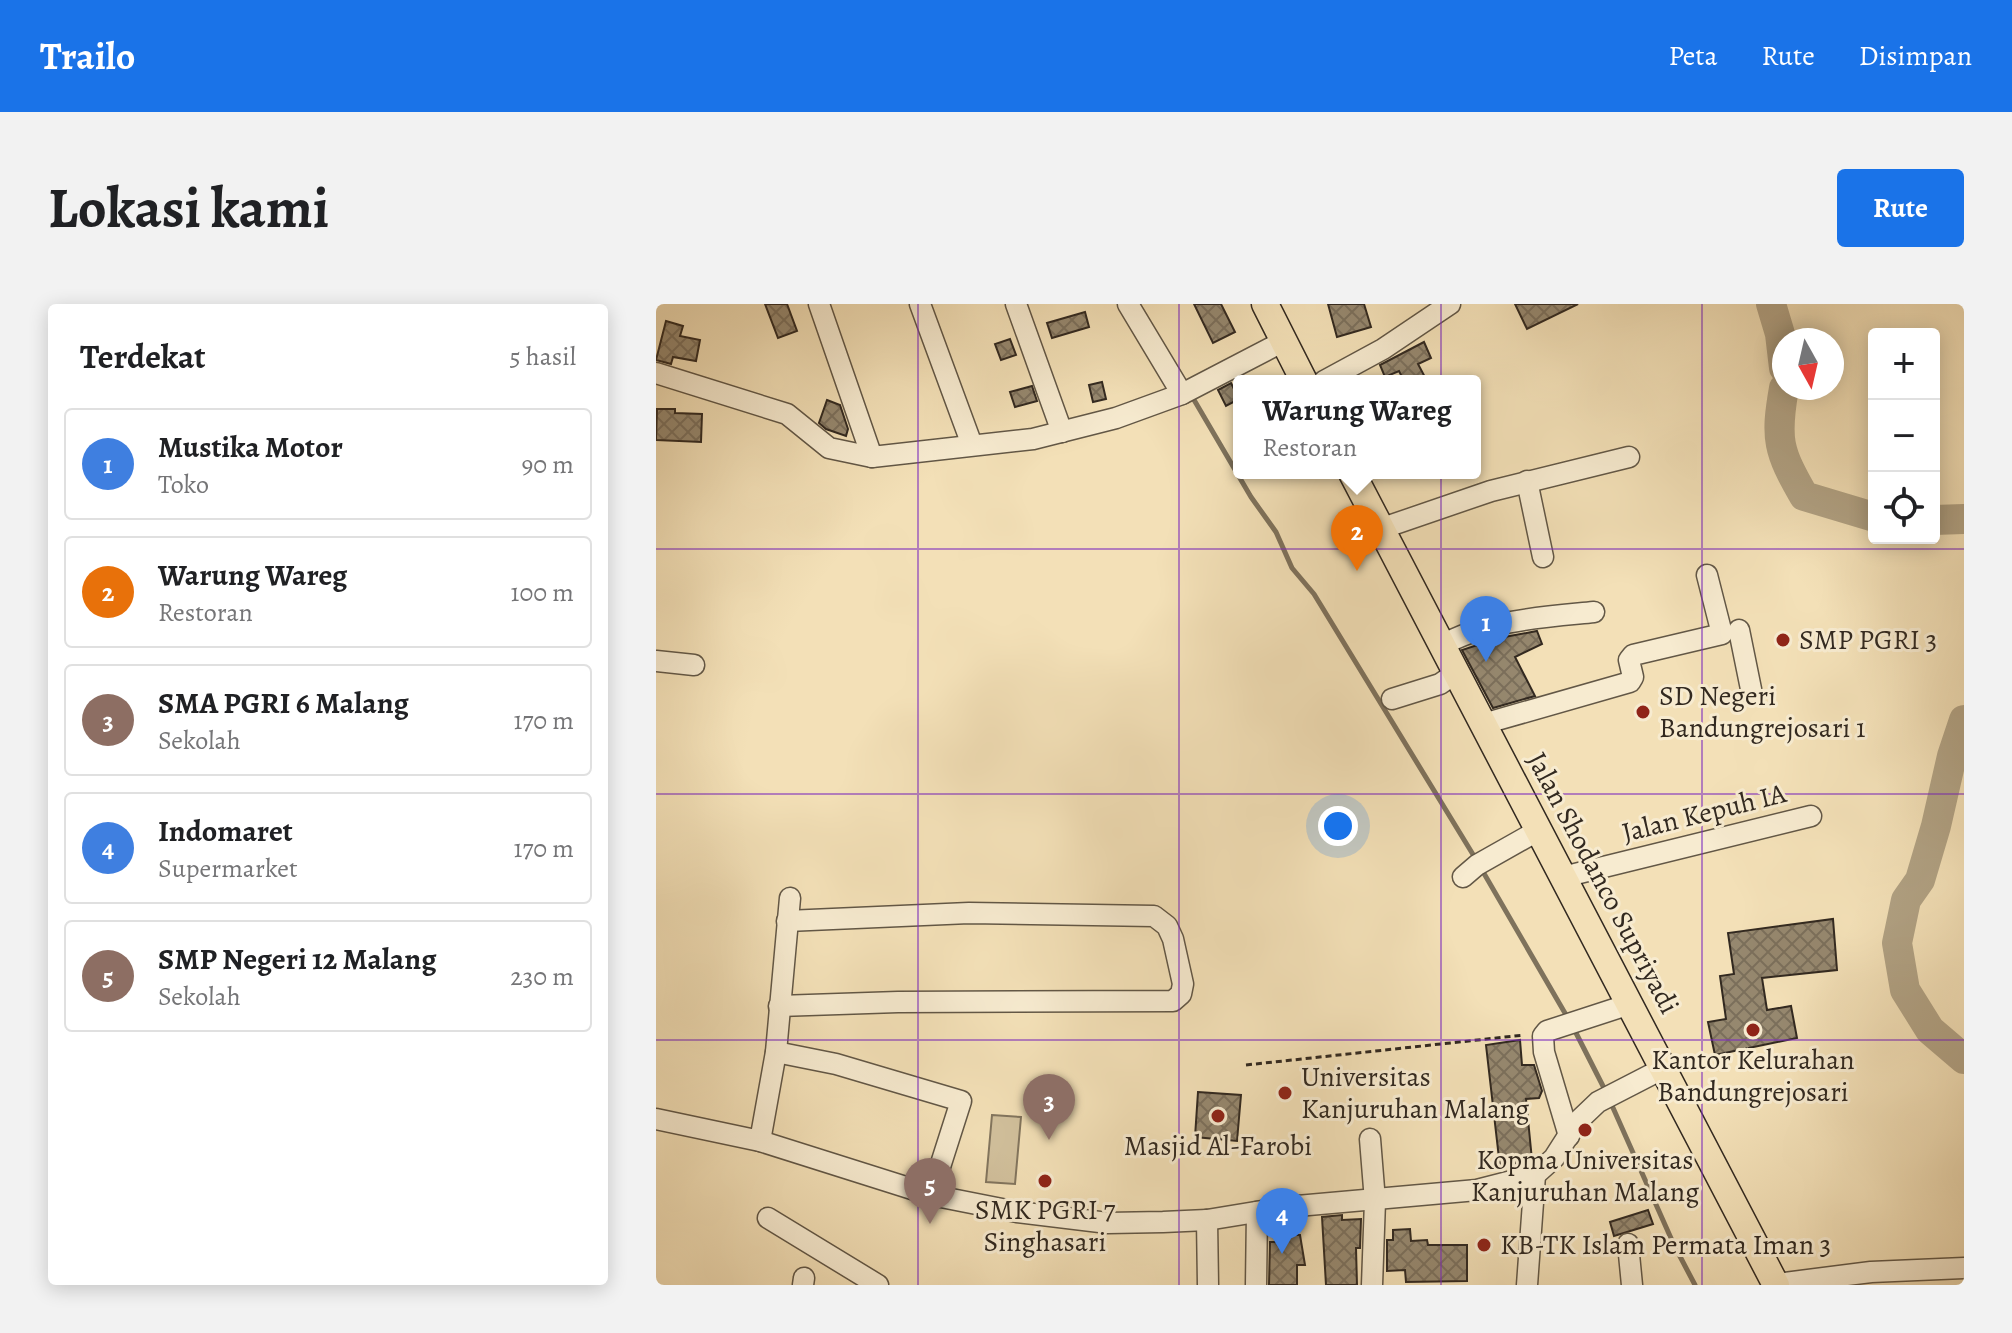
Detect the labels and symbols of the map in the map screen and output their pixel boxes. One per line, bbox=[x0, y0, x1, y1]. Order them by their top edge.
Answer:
north arrow bbox=[1772, 328, 1844, 400]
pin: 2 bbox=[1331, 505, 1383, 571]
pin: 1 bbox=[1460, 596, 1512, 662]
place label: SMP PGRI 3 bbox=[1799, 621, 1937, 659]
marker: SMP PGRI 3 bbox=[1774, 631, 1792, 649]
place label: SD Negeri Bandungrejosari 1 bbox=[1659, 677, 1866, 747]
marker: SD Negeri Bandungrejosari 1 bbox=[1634, 703, 1652, 721]
street label: Jalan Shodanco Supriyadi bbox=[1518, 745, 1688, 1021]
street label: Jalan Kepuh IA bbox=[1618, 774, 1791, 852]
your location bbox=[1318, 806, 1358, 846]
marker: Kantor Kelurahan Bandungrejosari bbox=[1744, 1021, 1762, 1039]
place label: Kantor Kelurahan Bandungrejosari bbox=[1651, 1041, 1855, 1111]
place label: Universitas Kanjuruhan Malang bbox=[1301, 1058, 1529, 1128]
pin: 3 bbox=[1023, 1074, 1075, 1140]
marker: Universitas Kanjuruhan Malang bbox=[1276, 1084, 1294, 1102]
marker: Masjid Al-Farobi bbox=[1209, 1107, 1227, 1125]
marker: Kopma Universitas Kanjuruhan Malang bbox=[1576, 1121, 1594, 1139]
place label: Masjid Al-Farobi bbox=[1124, 1127, 1312, 1165]
place label: Kopma Universitas Kanjuruhan Malang bbox=[1471, 1141, 1699, 1211]
pin: 5 bbox=[904, 1158, 956, 1224]
marker: SMK PGRI 7 Singhasari bbox=[1036, 1172, 1054, 1190]
pin: 4 bbox=[1256, 1188, 1308, 1254]
place label: SMK PGRI 7 Singhasari bbox=[975, 1191, 1115, 1261]
place label: KB-TK Islam Permata Iman 3 bbox=[1500, 1226, 1831, 1264]
marker: KB-TK Islam Permata Iman 3 bbox=[1475, 1236, 1493, 1254]

